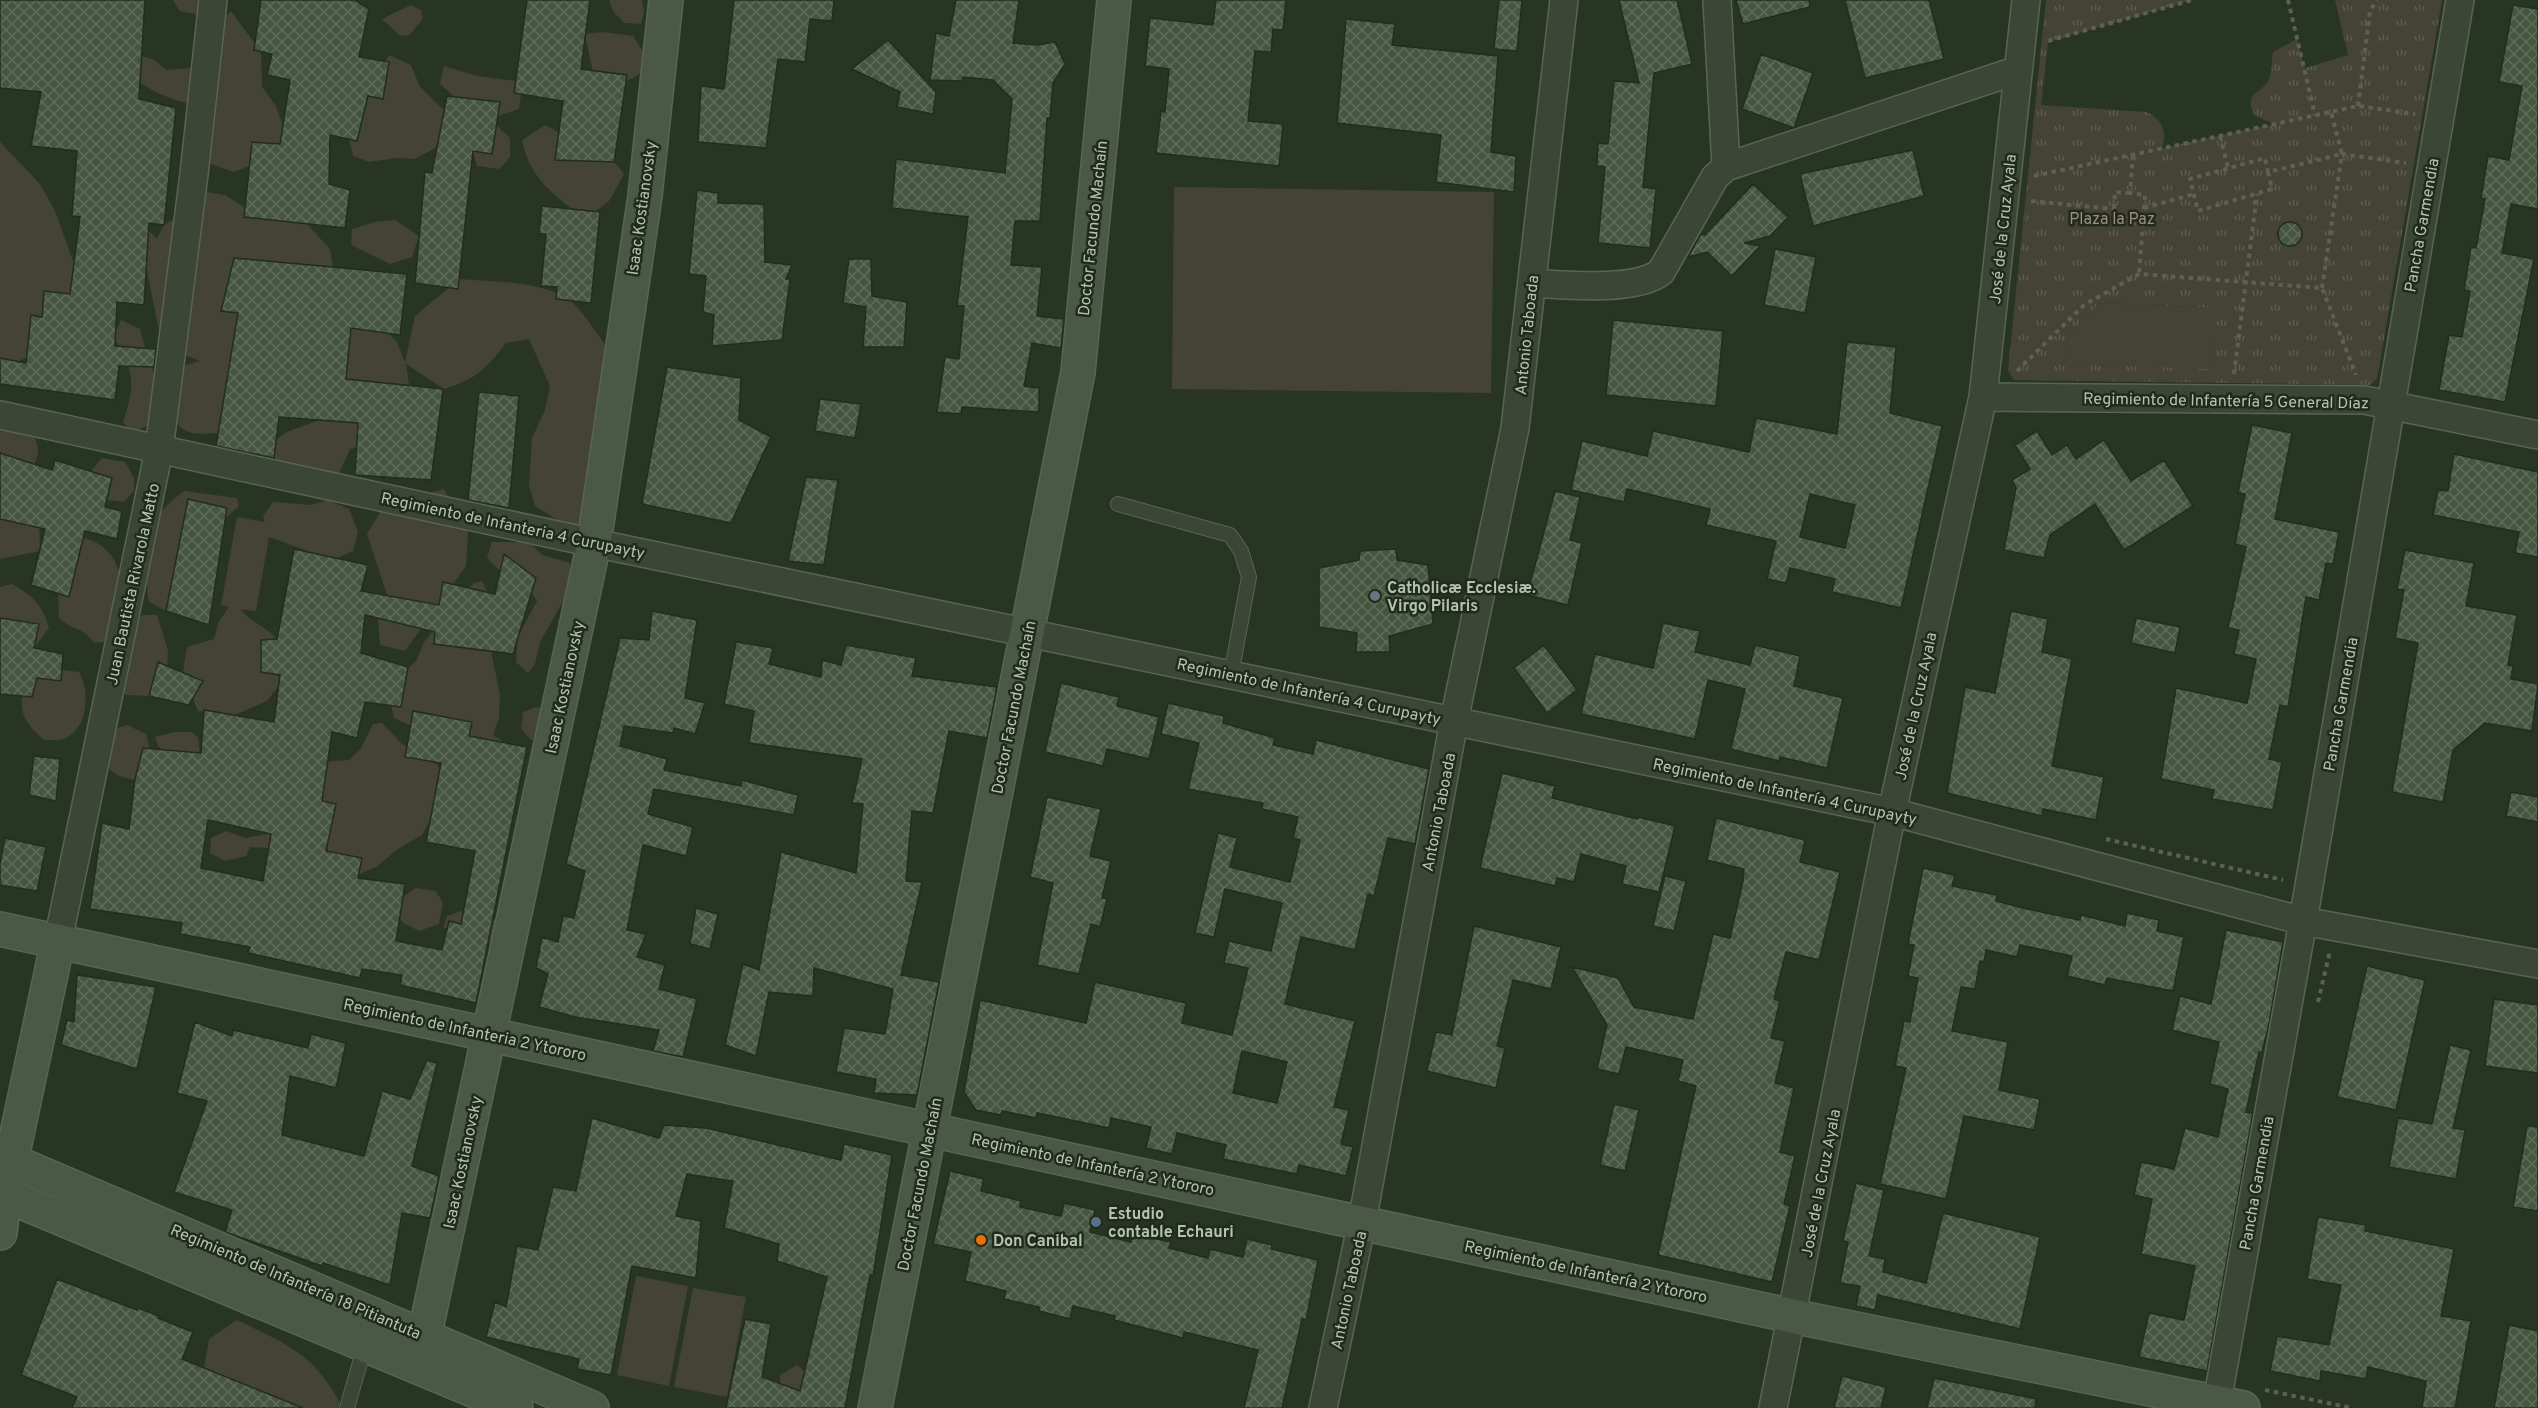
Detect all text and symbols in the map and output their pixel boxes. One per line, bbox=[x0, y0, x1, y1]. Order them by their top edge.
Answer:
street label: Doctor Facundo Machaín bbox=[1075, 139, 1113, 317]
street label: Isaac Kostianovsky bbox=[624, 140, 662, 277]
street label: José de la Cruz Ayala bbox=[1986, 153, 2022, 305]
street label: Pancha Garmendia bbox=[2401, 157, 2445, 294]
park label: Plaza la Paz bbox=[2069, 210, 2155, 230]
street label: Antonio Taboada bbox=[1512, 274, 1544, 396]
street label: Regimiento de Infantería 5 General Díaz bbox=[2083, 390, 2369, 414]
street label: Juan Bautista Rivarola Matto bbox=[103, 482, 165, 687]
street label: Regimiento de Infanteria 4 Curupayty bbox=[379, 489, 646, 565]
place label: Catholicæ Ecclesiæ. Virgo Pilaris bbox=[1387, 579, 1536, 617]
marker: Catholicæ Ecclesiæ. Virgo Pilaris bbox=[1368, 589, 1382, 603]
street label: Isaac Kostianovsky bbox=[542, 619, 590, 756]
street label: Doctor Facundo Machaín bbox=[988, 619, 1042, 796]
street label: José de la Cruz Ayala bbox=[1891, 631, 1942, 782]
street label: Pancha Garmendia bbox=[2320, 636, 2364, 773]
street label: Regimiento de Infantería 4 Curupayty bbox=[1175, 655, 1442, 731]
street label: Antonio Taboada bbox=[1419, 751, 1461, 874]
street label: Regimiento de Infantería 4 Curupayty bbox=[1651, 755, 1918, 831]
street label: Regimiento de Infanteria 2 Ytororo bbox=[341, 995, 588, 1067]
street label: Isaac Kostianovsky bbox=[440, 1094, 488, 1231]
street label: Doctor Facundo Machaín bbox=[894, 1096, 948, 1273]
street label: José de la Cruz Ayala bbox=[1798, 1107, 1846, 1259]
street label: Pancha Garmendia bbox=[2236, 1115, 2280, 1252]
street label: Regimiento de Infantería 2 Ytororo bbox=[969, 1130, 1216, 1202]
place label: Estudio contable Echauri bbox=[1108, 1205, 1234, 1243]
marker: Estudio contable Echauri bbox=[1089, 1215, 1103, 1229]
street label: Regimiento de Infantería 18 Pitiantuta bbox=[167, 1221, 424, 1345]
street label: Antonio Taboada bbox=[1328, 1229, 1372, 1352]
place label: Don Canibal bbox=[993, 1232, 1083, 1252]
marker: Don Canibal bbox=[974, 1233, 988, 1247]
street label: Regimiento de Infantería 2 Ytororo bbox=[1462, 1237, 1709, 1309]

